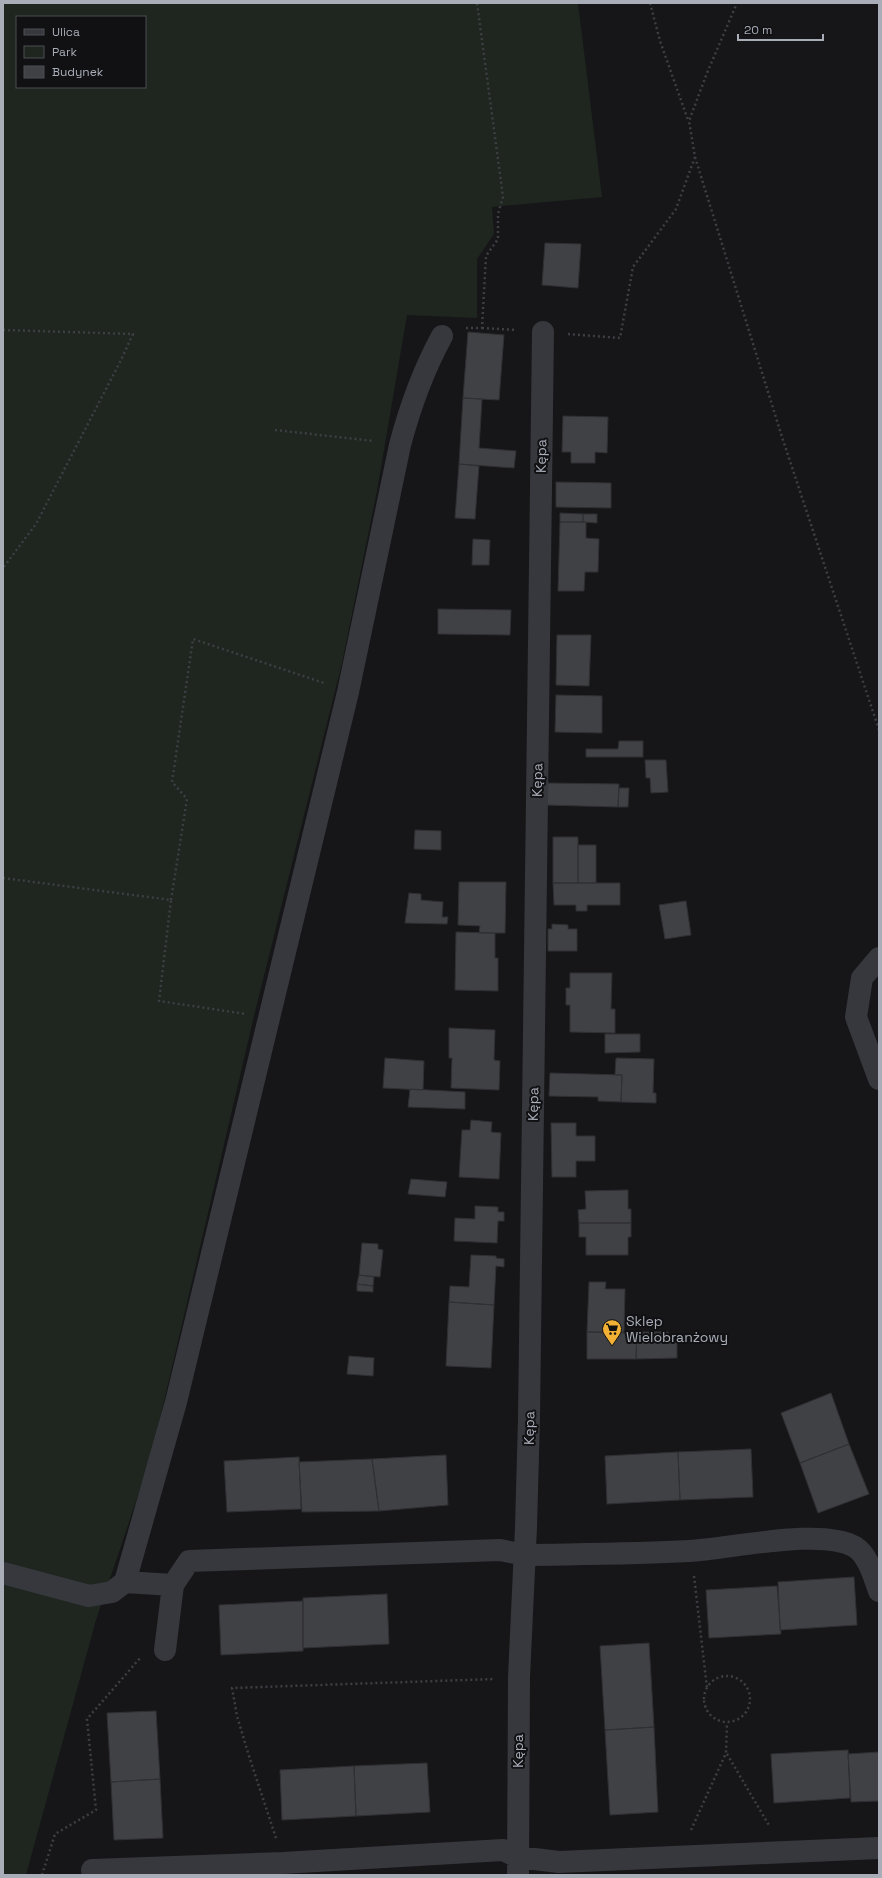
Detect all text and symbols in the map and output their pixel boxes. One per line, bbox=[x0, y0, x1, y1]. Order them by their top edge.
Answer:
legend bbox=[16, 16, 146, 88]
scale bar bbox=[738, 16, 823, 42]
text: 20 m bbox=[744, 22, 772, 38]
text: Ulica bbox=[52, 24, 80, 40]
text: Park bbox=[52, 44, 77, 60]
text: Budynek bbox=[52, 64, 104, 80]
street label: Kępa bbox=[532, 439, 550, 473]
street label: Kępa bbox=[528, 763, 546, 797]
street label: Kępa bbox=[524, 1087, 542, 1121]
place label: Sklep Wielobranżowy bbox=[626, 1312, 728, 1346]
supermarket icon: Sklep Wielobranżowy bbox=[601, 1318, 623, 1346]
street label: Kępa bbox=[520, 1411, 538, 1445]
street label: Kępa bbox=[509, 1734, 527, 1768]

